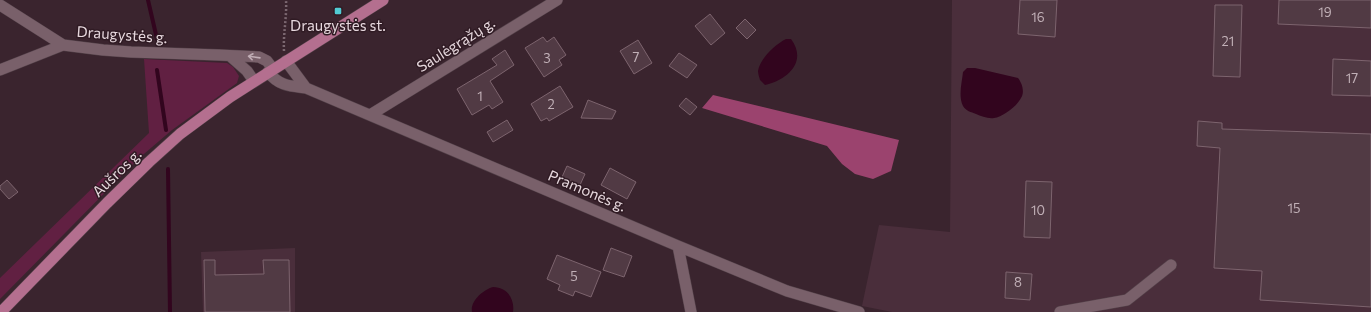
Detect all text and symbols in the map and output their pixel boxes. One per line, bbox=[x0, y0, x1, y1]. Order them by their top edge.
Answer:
house number: 19 bbox=[1318, 4, 1332, 20]
marker: Draugystės st. bbox=[333, 6, 343, 16]
house number: 16 bbox=[1031, 9, 1045, 25]
street label: Saulėgrąžų g. bbox=[413, 13, 498, 75]
place label: Draugystės st. bbox=[290, 16, 386, 34]
street label: Draugystės g. bbox=[76, 22, 168, 46]
house number: 21 bbox=[1222, 33, 1234, 49]
house number: 7 bbox=[633, 49, 640, 65]
house number: 3 bbox=[543, 50, 551, 66]
one-way arrow bbox=[248, 53, 261, 61]
house number: 17 bbox=[1346, 70, 1358, 86]
house number: 1 bbox=[477, 88, 483, 104]
house number: 2 bbox=[547, 96, 555, 112]
street label: Aušros g. bbox=[88, 145, 145, 200]
street label: Pramonės g. bbox=[546, 166, 629, 215]
house number: 15 bbox=[1287, 200, 1301, 216]
house number: 10 bbox=[1031, 202, 1045, 218]
house number: 5 bbox=[570, 268, 578, 284]
house number: 8 bbox=[1014, 274, 1022, 290]

